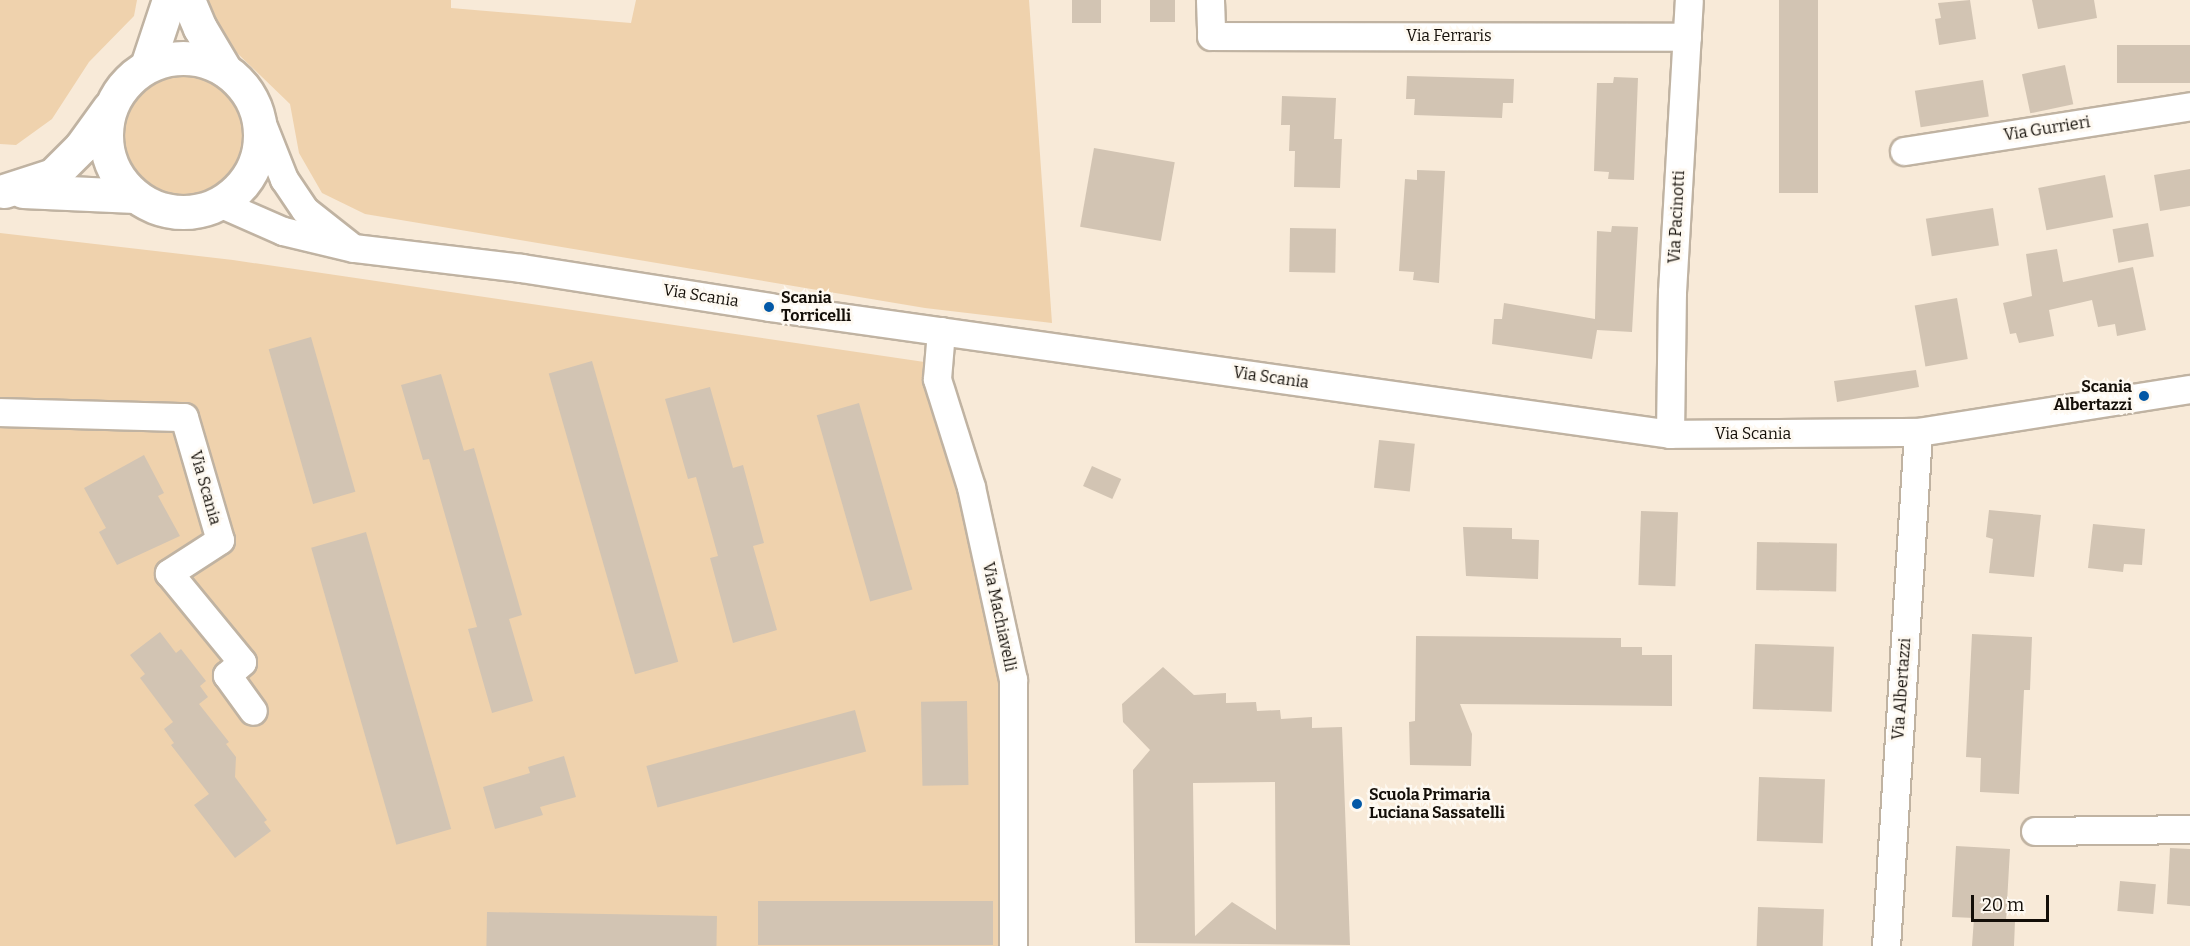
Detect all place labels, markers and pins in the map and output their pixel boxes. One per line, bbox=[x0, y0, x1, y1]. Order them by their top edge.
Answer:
place label: Scania Torricelli bbox=[781, 288, 851, 326]
marker: Scania Torricelli bbox=[762, 300, 776, 314]
place label: Scania Albertazzi bbox=[2054, 377, 2132, 415]
marker: Scania Albertazzi bbox=[2137, 389, 2151, 403]
place label: Scuola Primaria Luciana Sassatelli bbox=[1369, 785, 1505, 823]
marker: Scuola Primaria Luciana Sassatelli bbox=[1350, 797, 1364, 811]

